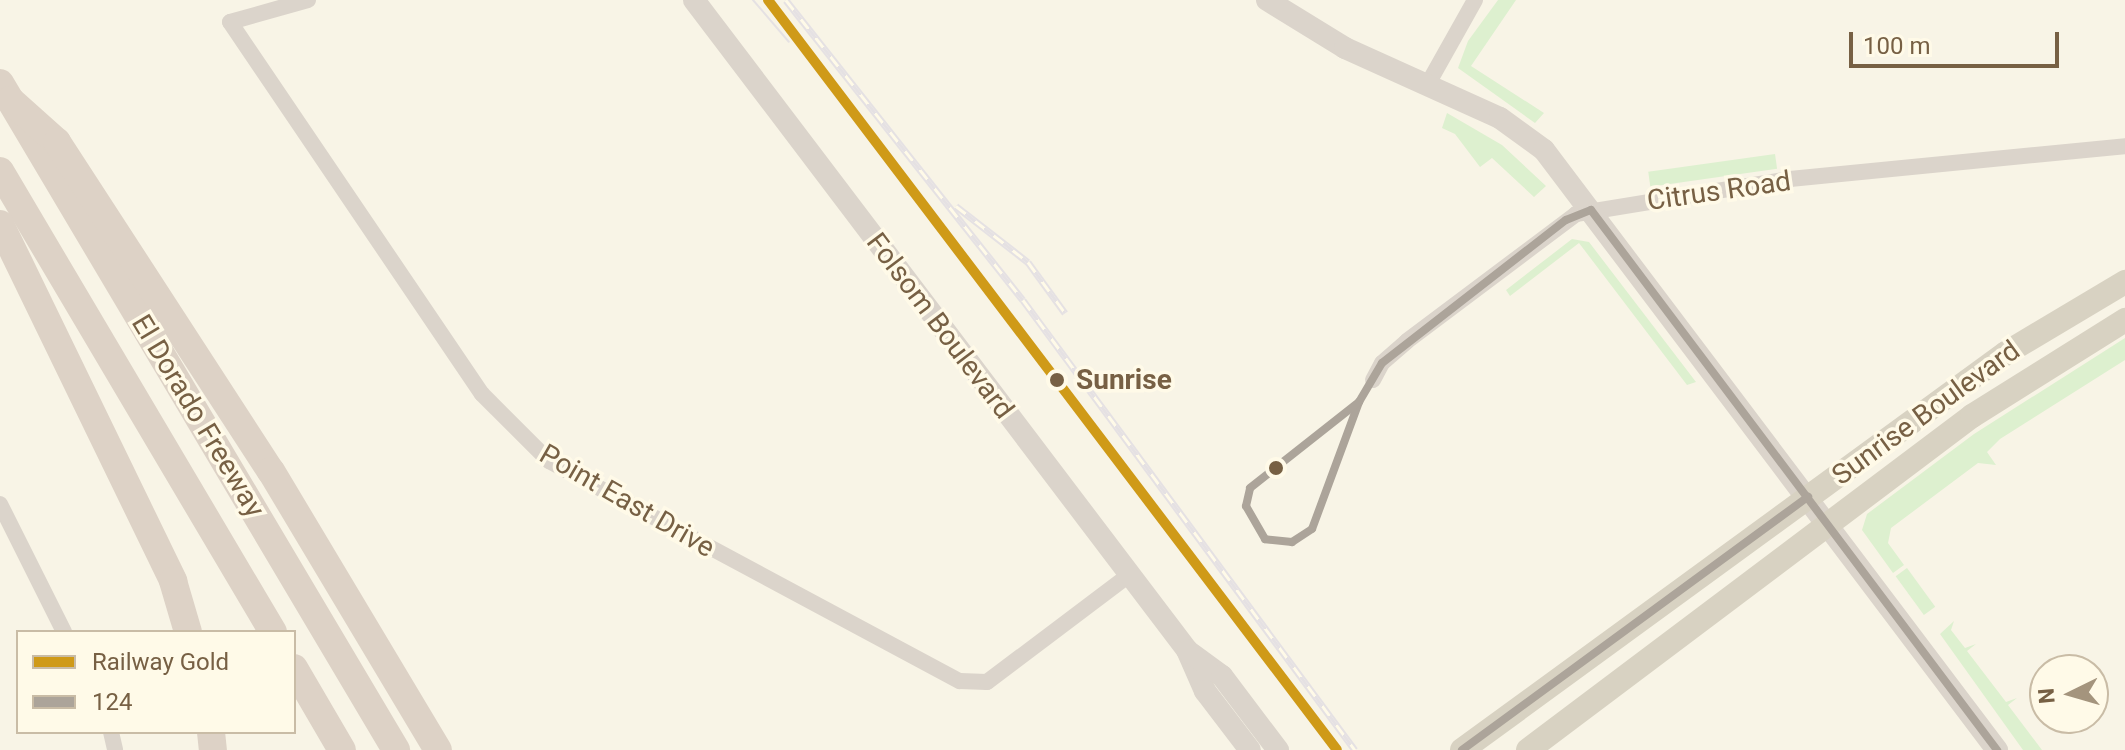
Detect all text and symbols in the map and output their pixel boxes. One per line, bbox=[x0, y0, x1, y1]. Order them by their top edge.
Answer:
scale bar bbox=[1853, 16, 2063, 66]
text: 100 m bbox=[1863, 32, 1930, 60]
street label: Citrus Road bbox=[1645, 164, 1793, 218]
street label: Folsom Boulevard bbox=[859, 227, 1021, 425]
street label: El Dorado Freeway bbox=[124, 309, 272, 523]
street label: Sunrise Boulevard bbox=[1826, 334, 2026, 492]
place label: Sunrise bbox=[1076, 363, 1172, 397]
marker: Sunrise bbox=[1045, 368, 1069, 392]
street label: Point East Drive bbox=[534, 437, 720, 565]
unlabelled marker bbox=[1268, 460, 1284, 476]
legend bbox=[16, 630, 296, 734]
text: Railway Gold bbox=[92, 648, 229, 676]
north arrow bbox=[2029, 654, 2109, 734]
text: N bbox=[2033, 687, 2060, 705]
text: 124 bbox=[92, 688, 132, 716]

